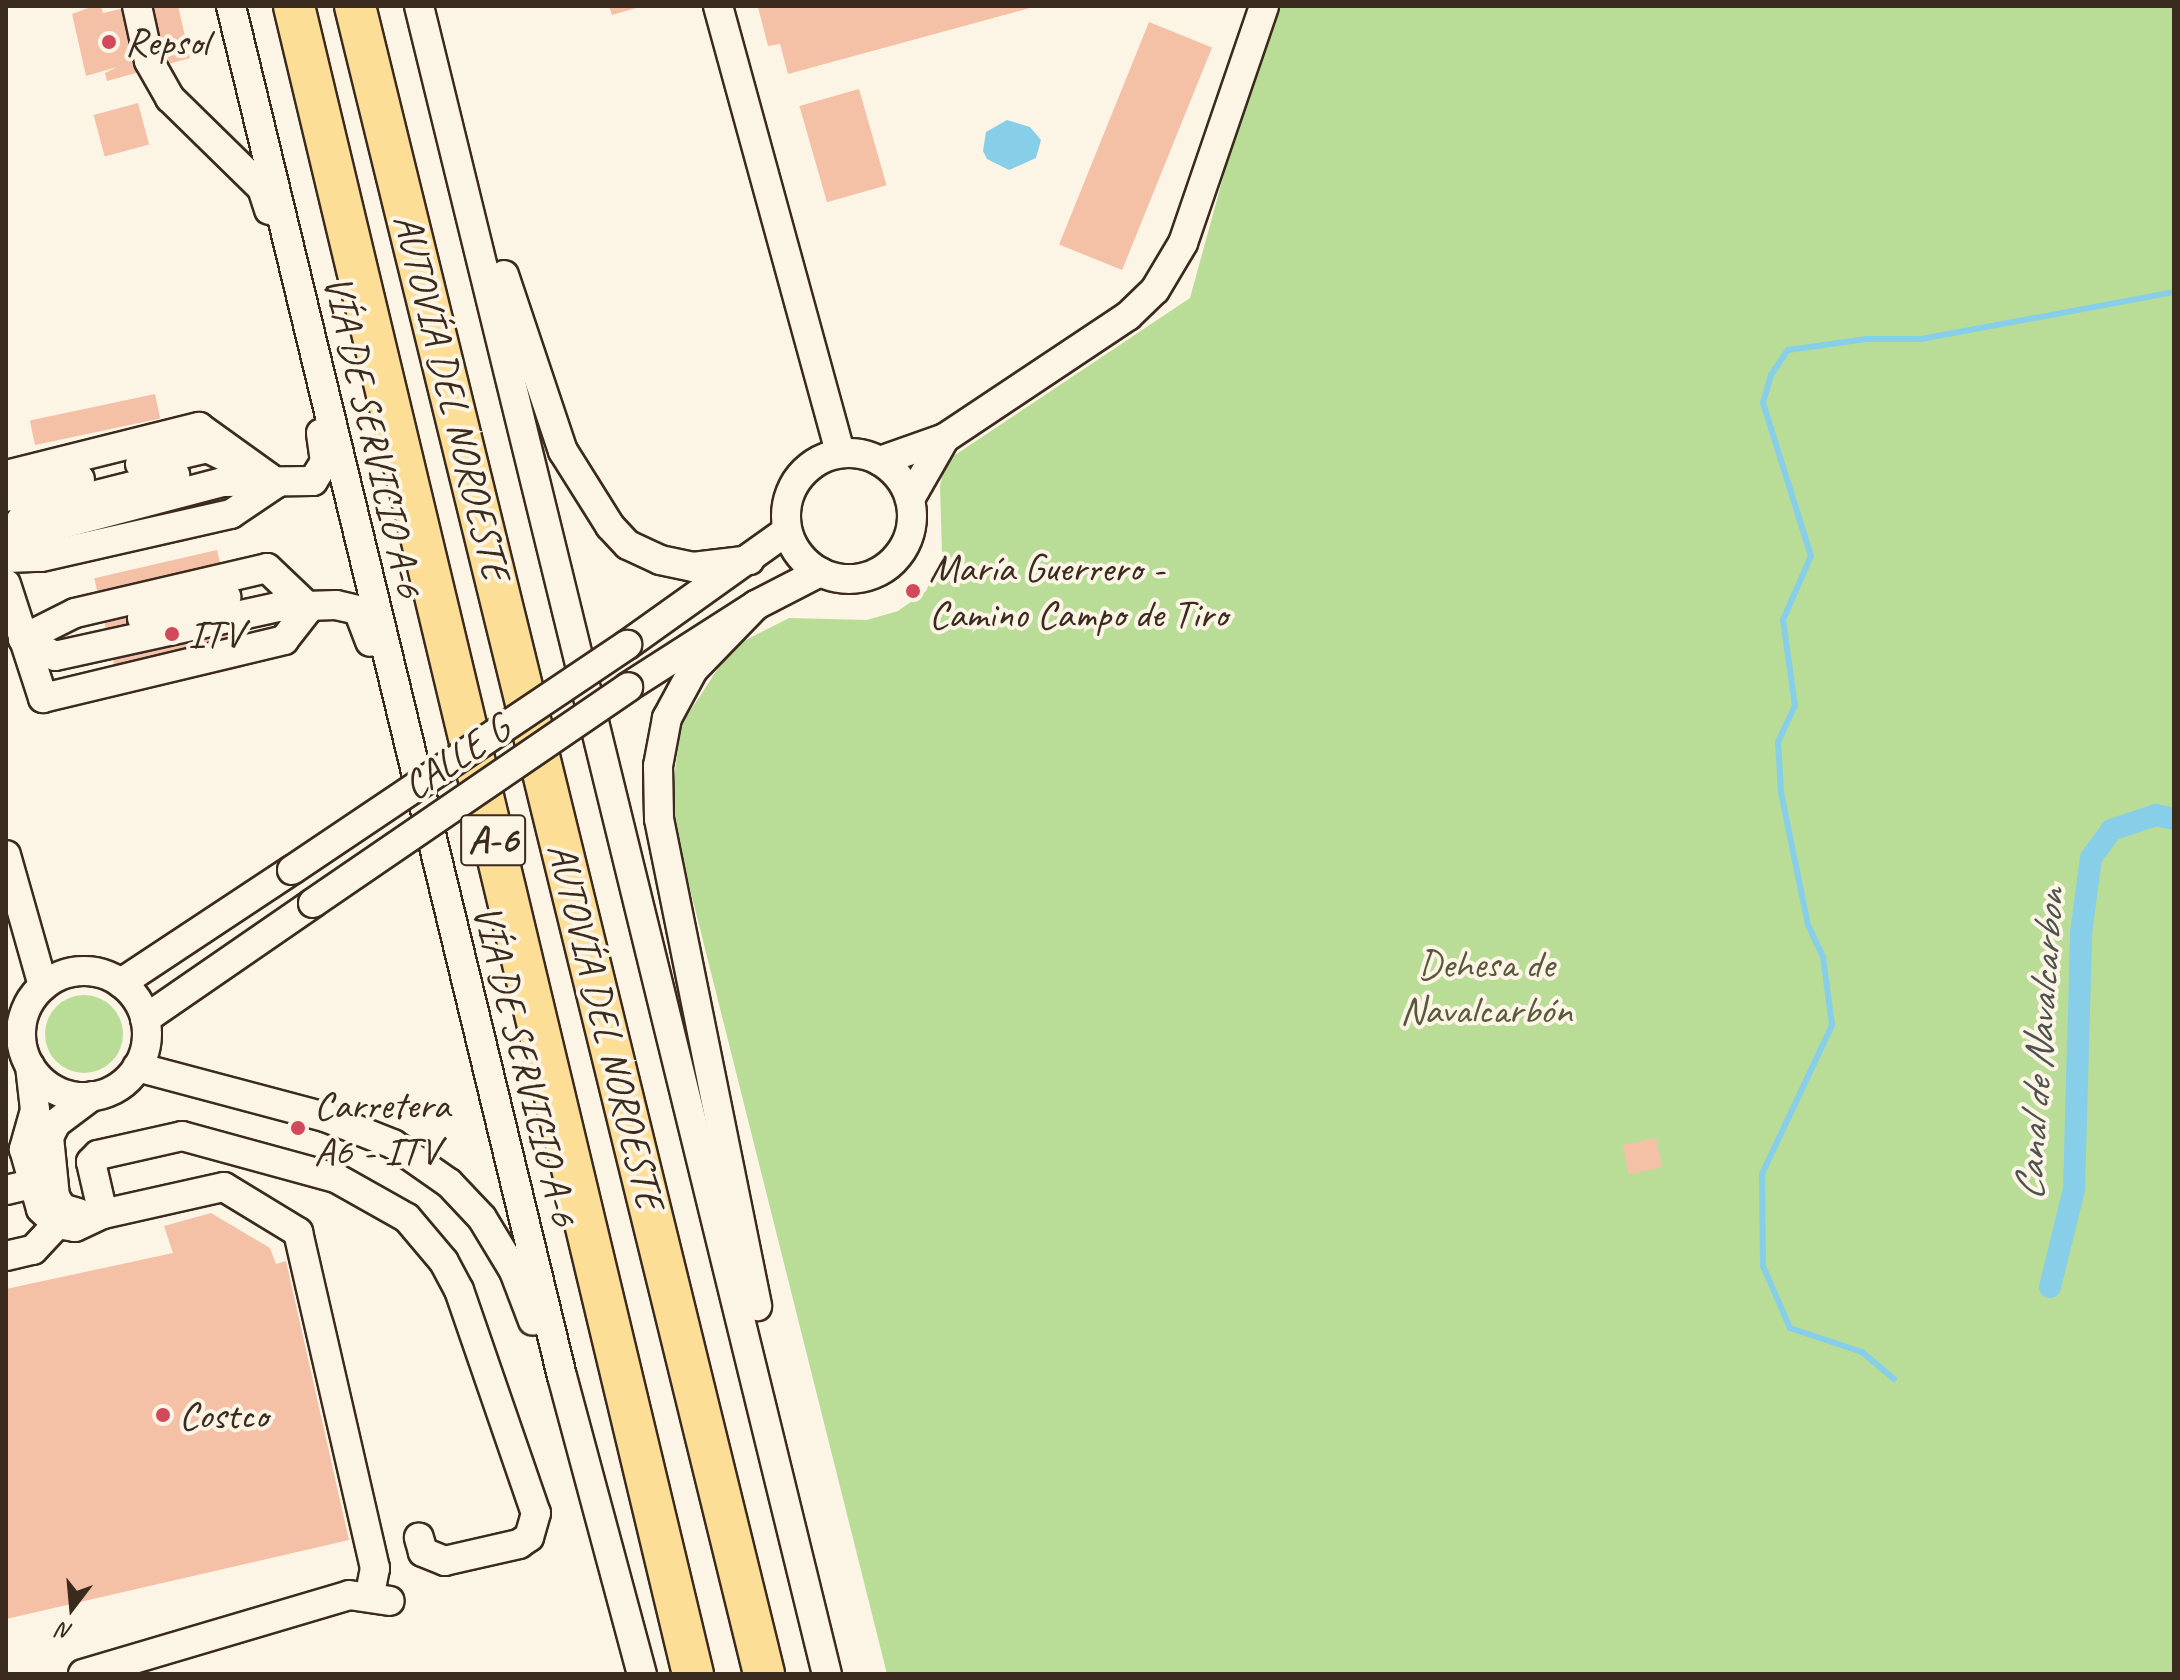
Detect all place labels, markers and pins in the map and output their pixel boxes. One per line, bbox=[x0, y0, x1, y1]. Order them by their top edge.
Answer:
place label: Repsol bbox=[125, 18, 209, 66]
marker: Repsol bbox=[100, 33, 118, 51]
place label: María Guerrero - Camino Campo de Tiro bbox=[929, 544, 1227, 638]
marker: María Guerrero - Camino Campo de Tiro bbox=[904, 582, 922, 600]
place label: ITV bbox=[188, 610, 243, 658]
marker: ITV bbox=[163, 625, 181, 643]
place label: Carretera A6 - ITV bbox=[314, 1081, 450, 1175]
marker: Carretera A6 - ITV bbox=[289, 1119, 307, 1137]
place label: Costco bbox=[179, 1391, 268, 1439]
marker: Costco bbox=[154, 1406, 172, 1424]

